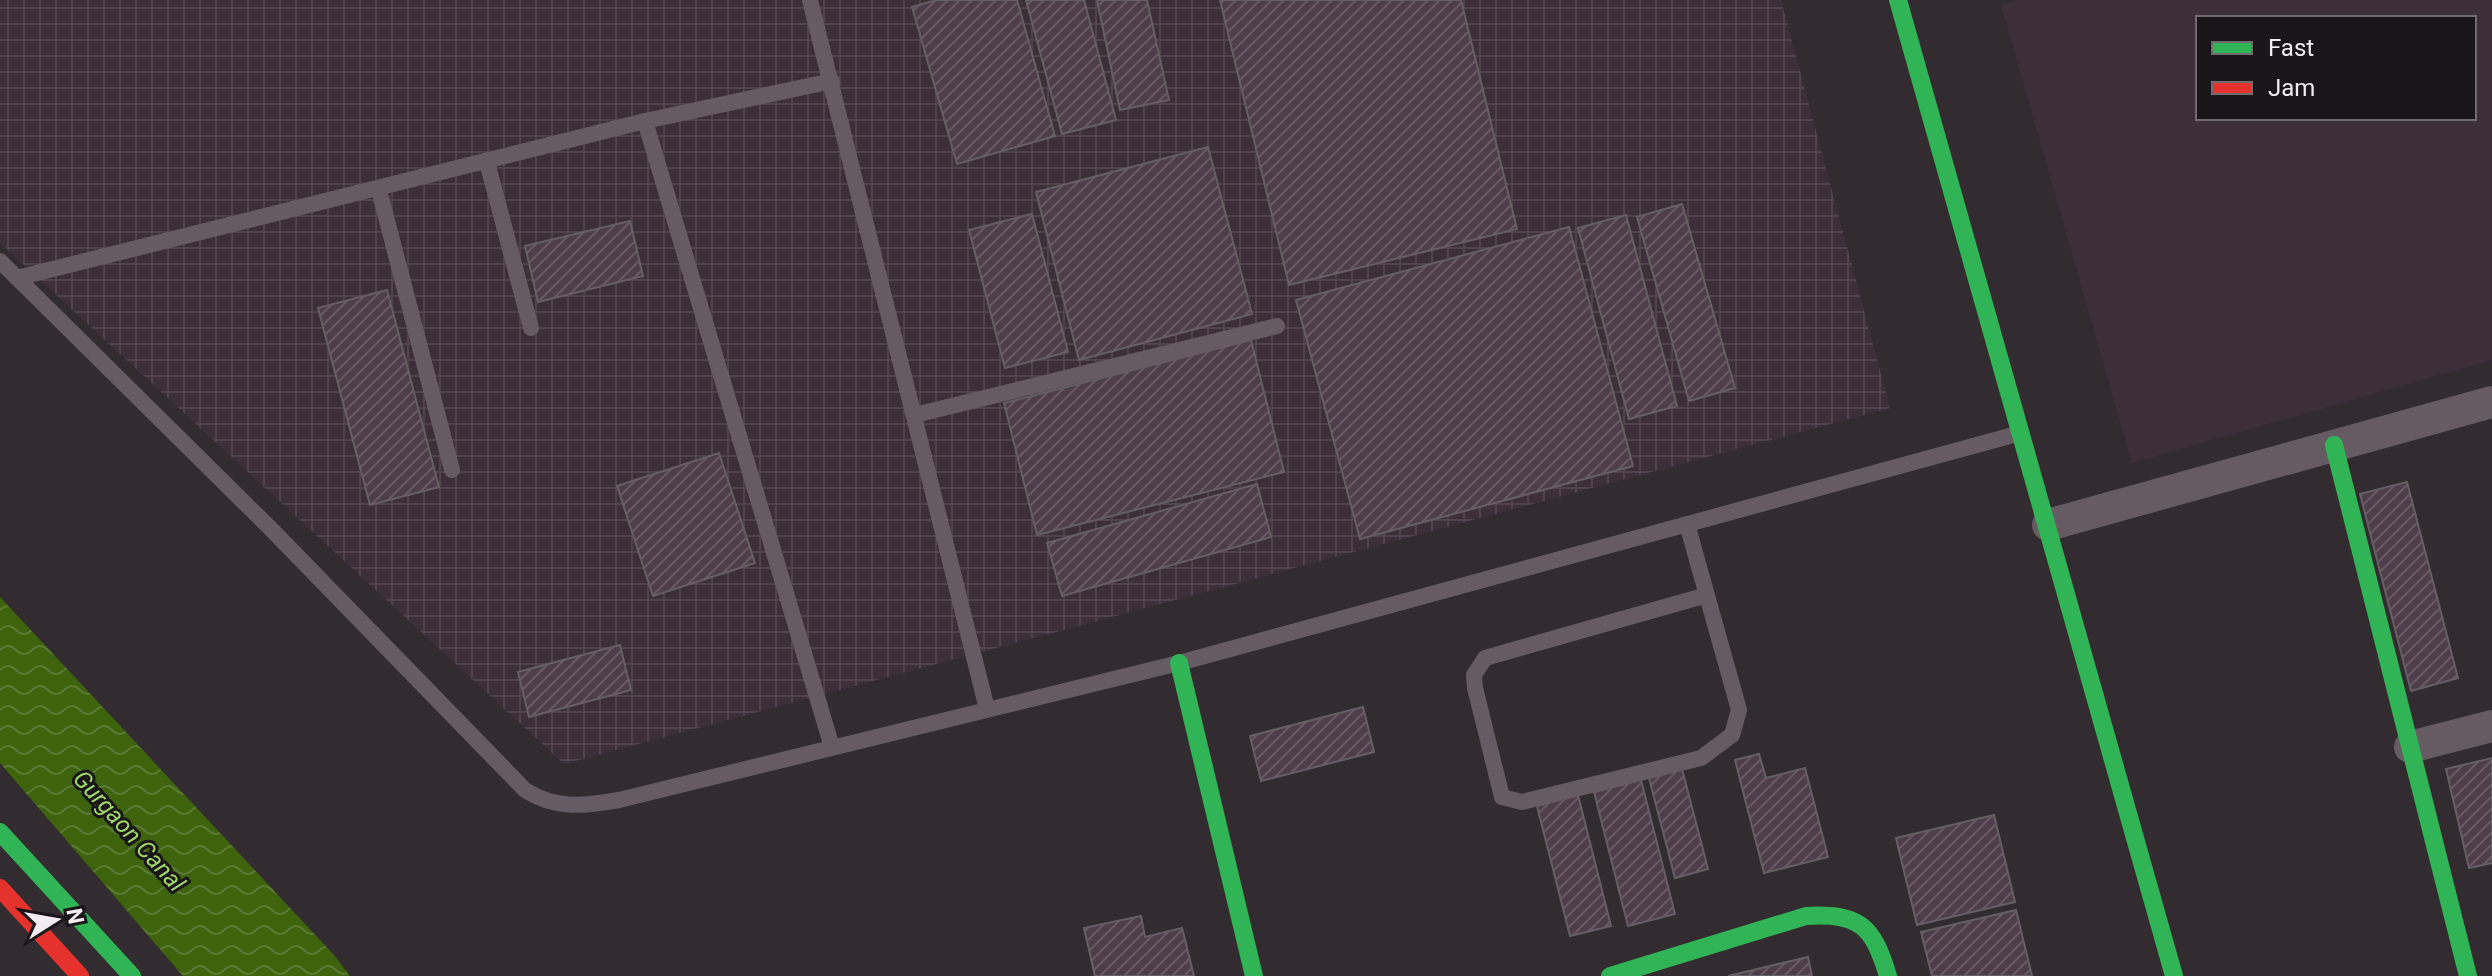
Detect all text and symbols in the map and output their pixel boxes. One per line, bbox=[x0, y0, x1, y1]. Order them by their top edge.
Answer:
legend bbox=[2196, 16, 2476, 120]
text: Fast bbox=[2268, 34, 2314, 62]
text: Jam bbox=[2268, 74, 2315, 102]
water label: Gurgaon Canal bbox=[67, 765, 191, 898]
north arrow bbox=[16, 880, 96, 960]
text: N bbox=[61, 906, 89, 926]

